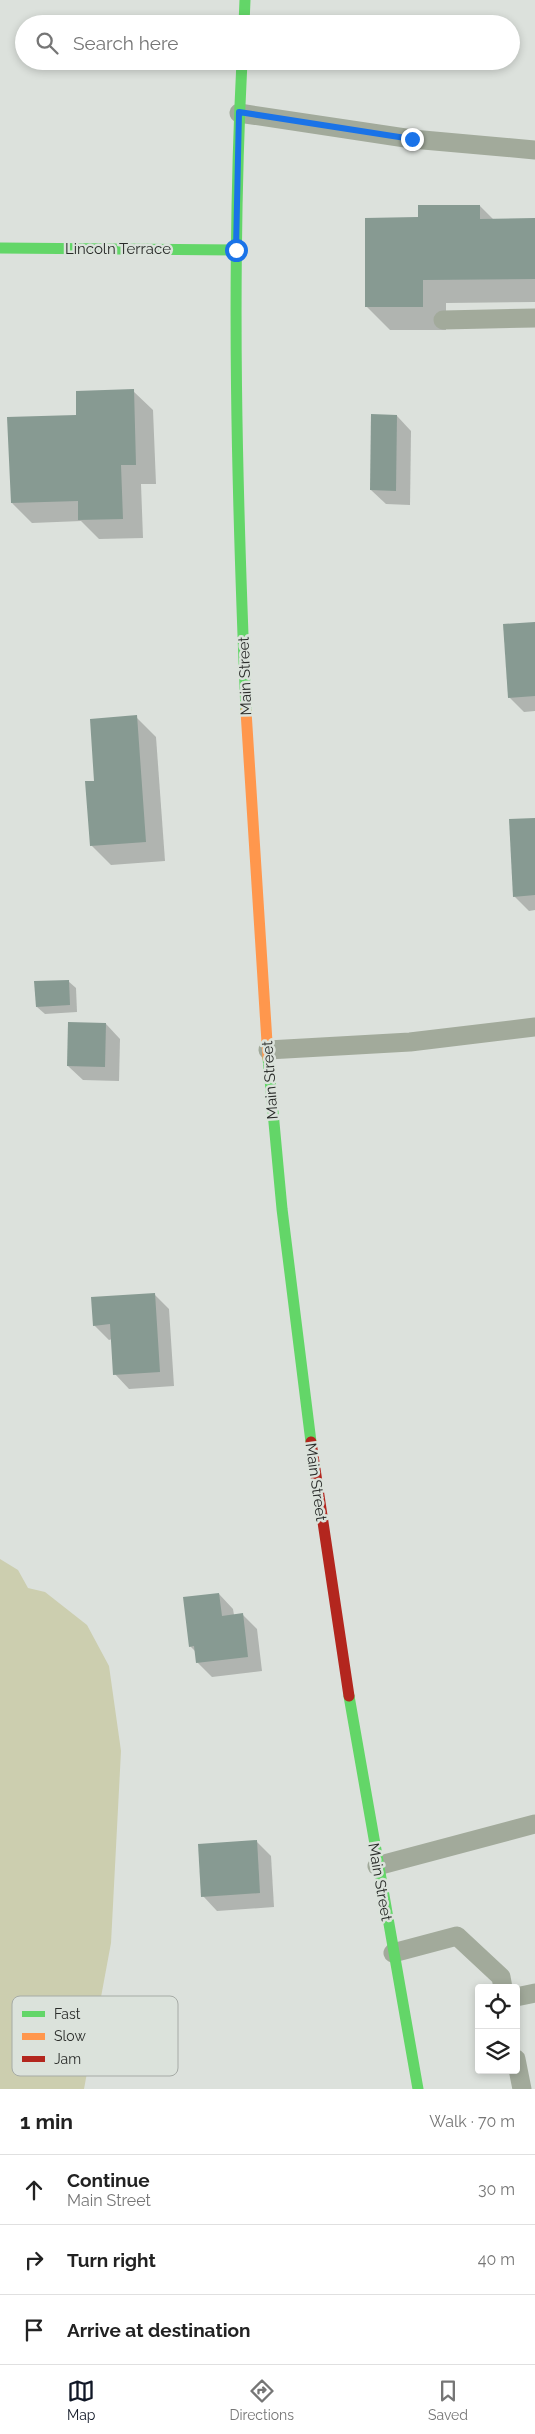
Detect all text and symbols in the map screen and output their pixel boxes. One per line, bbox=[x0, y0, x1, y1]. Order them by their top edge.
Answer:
search box bbox=[15, 15, 520, 70]
icon: search bbox=[33, 29, 61, 57]
text: Search here bbox=[73, 32, 179, 54]
route end bbox=[401, 128, 424, 151]
route start bbox=[225, 239, 248, 262]
street label: Lincoln Terrace bbox=[65, 240, 171, 258]
street label: Main Street bbox=[235, 636, 255, 716]
street label: Main Street bbox=[258, 1040, 282, 1120]
street label: Main Street bbox=[302, 1442, 330, 1522]
street label: Main Street bbox=[364, 1842, 396, 1922]
map controls bbox=[475, 1984, 520, 2074]
button: locate bbox=[475, 1984, 520, 2029]
legend bbox=[12, 1996, 178, 2076]
text: Fast bbox=[54, 2006, 81, 2022]
text: Slow bbox=[54, 2028, 86, 2044]
button: layers bbox=[475, 2029, 520, 2074]
text: Jam bbox=[54, 2051, 81, 2067]
text: 1 min bbox=[20, 2109, 73, 2134]
text: Walk · 70 m bbox=[429, 2112, 515, 2131]
text: Continue bbox=[67, 2169, 150, 2191]
icon: ahead bbox=[20, 2176, 48, 2204]
text: 30 m bbox=[478, 2180, 515, 2199]
text: Main Street bbox=[67, 2191, 151, 2210]
icon: right bbox=[20, 2246, 48, 2274]
text: Turn right bbox=[67, 2249, 156, 2271]
text: 40 m bbox=[478, 2250, 515, 2269]
icon: arrive bbox=[20, 2316, 48, 2344]
text: Arrive at destination bbox=[67, 2319, 251, 2341]
tab: Map bbox=[67, 2377, 95, 2423]
tab: Directions bbox=[229, 2377, 294, 2423]
tab: Saved bbox=[428, 2377, 468, 2423]

